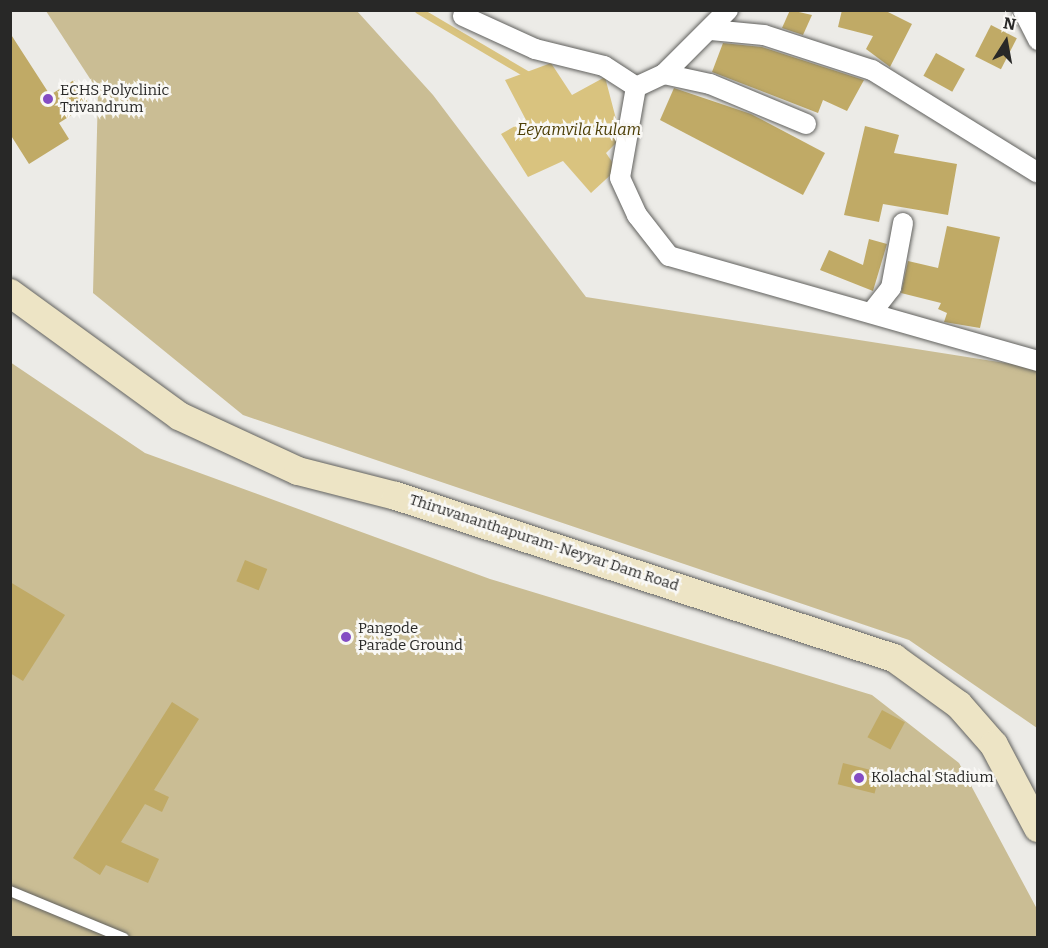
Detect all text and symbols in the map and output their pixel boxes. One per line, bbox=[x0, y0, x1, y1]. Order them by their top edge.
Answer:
north arrow bbox=[976, 12, 1036, 72]
text: N bbox=[1002, 13, 1017, 34]
place label: ECHS Polyclinic Trivandrum bbox=[60, 81, 169, 116]
marker: ECHS Polyclinic Trivandrum bbox=[41, 92, 55, 106]
water label: Eeyamvila kulam bbox=[517, 120, 641, 140]
street label: Thiruvananthapuram-Neyyar Dam Road bbox=[407, 491, 681, 595]
place label: Pangode Parade Ground bbox=[358, 619, 463, 654]
marker: Pangode Parade Ground bbox=[339, 630, 353, 644]
place label: Kolachal Stadium bbox=[871, 769, 993, 787]
marker: Kolachal Stadium bbox=[852, 771, 866, 785]

